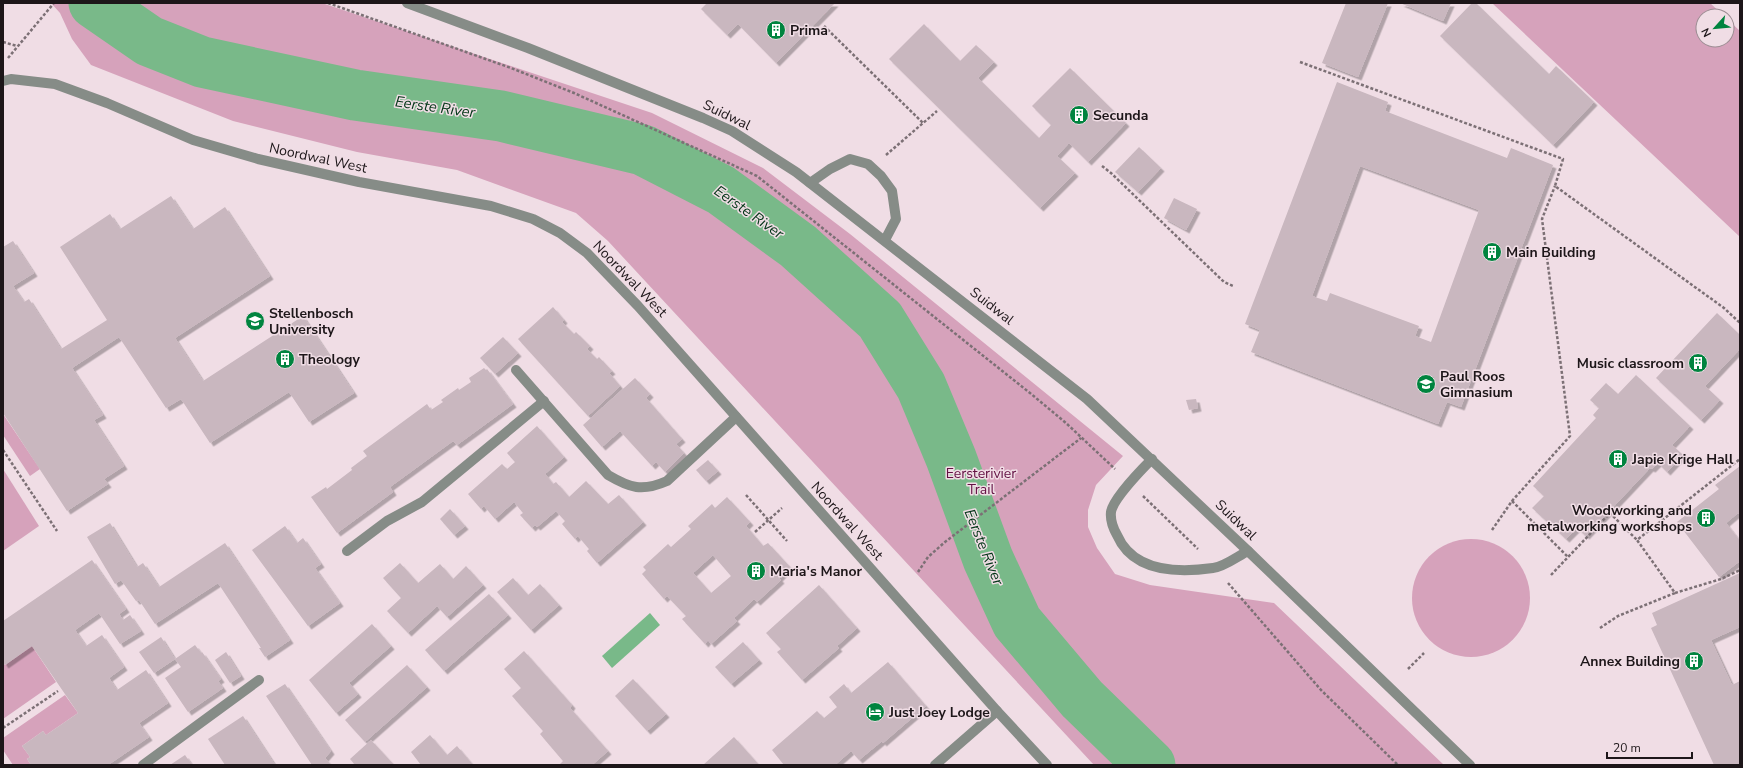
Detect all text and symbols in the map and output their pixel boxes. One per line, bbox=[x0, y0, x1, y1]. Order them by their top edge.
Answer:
north arrow bbox=[1695, 8, 1735, 48]
building icon: Prima bbox=[765, 19, 787, 41]
place label: Prima bbox=[790, 21, 828, 40]
text: N bbox=[1698, 25, 1715, 39]
water label: Eerste River bbox=[394, 91, 477, 123]
street label: Suidwal bbox=[700, 95, 755, 135]
building icon: Secunda bbox=[1068, 104, 1090, 126]
place label: Secunda bbox=[1093, 106, 1148, 125]
street label: Noordwal West bbox=[267, 138, 369, 178]
water label: Eerste River bbox=[710, 181, 788, 244]
street label: Noordwal West bbox=[589, 237, 671, 321]
building icon: Main Building bbox=[1481, 241, 1503, 263]
place label: Main Building bbox=[1506, 243, 1596, 262]
street label: Suidwal bbox=[966, 283, 1019, 330]
place label: Stellenbosch University bbox=[269, 304, 353, 339]
school or university icon: Stellenbosch University bbox=[244, 310, 266, 332]
building icon: Theology bbox=[274, 348, 296, 370]
place label: Theology bbox=[299, 350, 360, 369]
building icon: Music classroom bbox=[1687, 352, 1709, 374]
place label: Music classroom bbox=[1577, 354, 1684, 373]
place label: Paul Roos Gimnasium bbox=[1440, 367, 1513, 402]
school or university icon: Paul Roos Gimnasium bbox=[1415, 373, 1437, 395]
building icon: Japie Krige Hall bbox=[1607, 448, 1629, 470]
place label: Japie Krige Hall bbox=[1631, 450, 1734, 469]
park label: Eersterivier Trail bbox=[946, 464, 1016, 499]
street label: Noordwal West bbox=[807, 478, 887, 564]
street label: Suidwal bbox=[1211, 495, 1262, 545]
place label: Woodworking and metalworking workshops bbox=[1527, 501, 1692, 536]
water label: Eerste River bbox=[960, 506, 1009, 589]
building icon: Woodworking and metalworking workshops bbox=[1695, 507, 1717, 529]
building icon: Maria's Manor bbox=[745, 560, 767, 582]
place label: Maria's Manor bbox=[770, 562, 863, 581]
building icon: Annex Building bbox=[1683, 650, 1705, 672]
place label: Annex Building bbox=[1580, 652, 1680, 671]
hotel icon: Just Joey Lodge bbox=[864, 701, 886, 723]
place label: Just Joey Lodge bbox=[888, 703, 990, 722]
scale bar bbox=[1607, 734, 1692, 760]
text: 20 m bbox=[1613, 740, 1641, 756]

